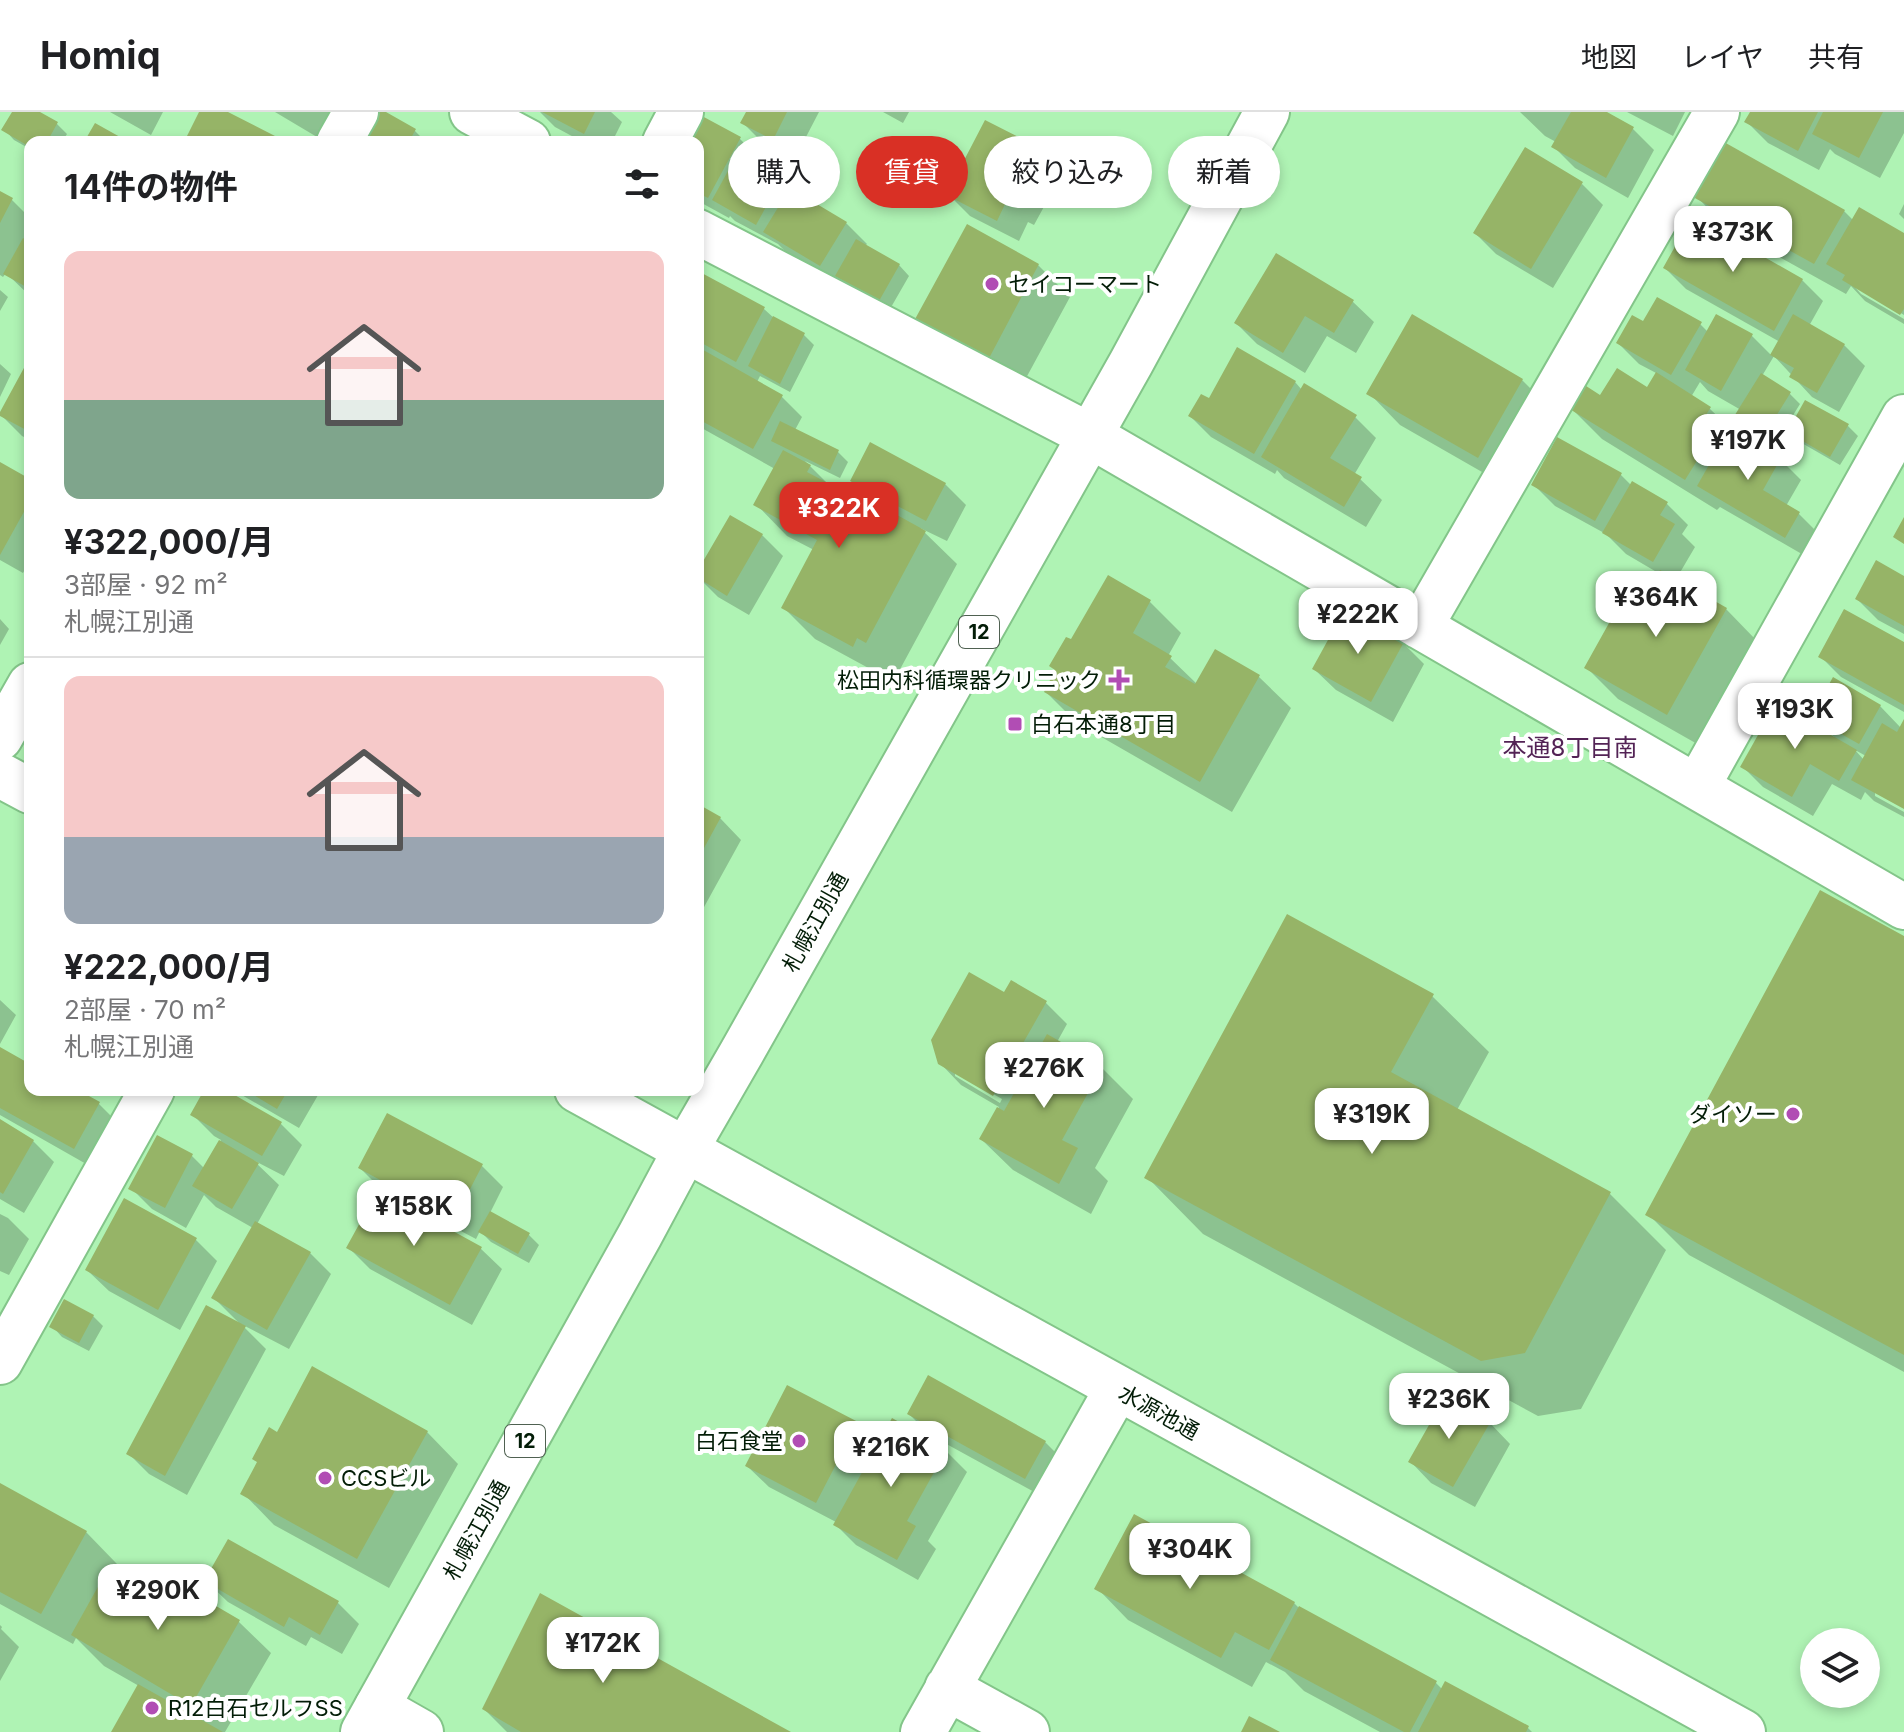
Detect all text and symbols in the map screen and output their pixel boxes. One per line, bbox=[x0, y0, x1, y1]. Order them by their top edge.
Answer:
text: Homiq bbox=[40, 32, 161, 78]
text: 地図 bbox=[1581, 40, 1637, 74]
text: レイヤ bbox=[1681, 40, 1764, 74]
text: 共有 bbox=[1808, 40, 1864, 74]
chip: 購入 bbox=[728, 136, 840, 208]
chip: 賃貸 bbox=[856, 136, 968, 208]
chip: 絞り込み bbox=[984, 136, 1152, 208]
chip: 新着 bbox=[1168, 136, 1280, 208]
icon: filters bbox=[620, 162, 664, 206]
text: 14件の物件 bbox=[64, 166, 238, 207]
pin: ¥373K bbox=[1677, 206, 1789, 274]
text: ¥373K bbox=[1692, 216, 1774, 247]
place label: セイコーマート bbox=[1008, 271, 1162, 297]
marker: セイコーマート bbox=[983, 275, 1001, 293]
icon: home bbox=[292, 303, 436, 447]
pin: ¥197K bbox=[1692, 414, 1804, 482]
text: ¥197K bbox=[1710, 424, 1786, 455]
pin: ¥322K bbox=[783, 482, 895, 550]
text: ¥322K bbox=[797, 492, 881, 523]
text: ¥322,000/月 bbox=[64, 521, 275, 562]
text: 3部屋 · 92 m² bbox=[64, 569, 228, 600]
pin: ¥364K bbox=[1600, 571, 1712, 639]
text: ¥364K bbox=[1614, 581, 1698, 612]
pin: ¥222K bbox=[1302, 588, 1414, 656]
text: ¥222K bbox=[1317, 598, 1399, 629]
text: 札幌江別通 bbox=[64, 606, 194, 637]
road number: 12 bbox=[959, 616, 999, 648]
place label: 松田内科循環器クリニック bbox=[837, 667, 1101, 693]
marker: 松田内科循環器クリニック bbox=[1108, 669, 1130, 691]
pin: ¥193K bbox=[1739, 683, 1851, 751]
text: ¥193K bbox=[1756, 693, 1834, 724]
place label: 白石本通8丁目 bbox=[1031, 711, 1177, 737]
marker: 白石本通8丁目 bbox=[1006, 715, 1024, 733]
icon: home bbox=[292, 728, 436, 872]
district label: 本通8丁目南 bbox=[1503, 733, 1637, 762]
street label: 札幌江別通 bbox=[777, 868, 853, 976]
text: ¥222,000/月 bbox=[64, 946, 274, 987]
text: 2部屋 · 70 m² bbox=[64, 994, 226, 1025]
text: 札幌江別通 bbox=[64, 1031, 194, 1062]
pin: ¥276K bbox=[988, 1042, 1100, 1110]
text: ¥276K bbox=[1003, 1052, 1085, 1083]
pin: ¥319K bbox=[1316, 1088, 1428, 1156]
text: ¥319K bbox=[1333, 1098, 1411, 1129]
place label: ダイソー bbox=[1689, 1101, 1777, 1127]
marker: ダイソー bbox=[1784, 1105, 1802, 1123]
pin: ¥158K bbox=[358, 1180, 470, 1248]
text: ¥158K bbox=[375, 1190, 453, 1221]
pin: ¥236K bbox=[1393, 1373, 1505, 1441]
street label: 水源池通 bbox=[1114, 1379, 1204, 1445]
text: ¥236K bbox=[1407, 1383, 1491, 1414]
pin: ¥216K bbox=[835, 1421, 947, 1489]
road number: 12 bbox=[505, 1425, 545, 1457]
place label: 白石食堂 bbox=[695, 1428, 783, 1454]
text: ¥216K bbox=[852, 1431, 930, 1462]
marker: 白石食堂 bbox=[790, 1432, 808, 1450]
place label: CCSビル bbox=[341, 1465, 431, 1491]
marker: CCSビル bbox=[316, 1469, 334, 1487]
street label: 札幌江別通 bbox=[438, 1476, 514, 1584]
pin: ¥304K bbox=[1134, 1523, 1246, 1591]
text: ¥304K bbox=[1147, 1533, 1233, 1564]
pin: ¥290K bbox=[102, 1564, 214, 1632]
text: ¥290K bbox=[116, 1574, 200, 1605]
pin: ¥172K bbox=[547, 1617, 659, 1685]
text: ¥172K bbox=[565, 1627, 641, 1658]
map controls bbox=[1800, 1628, 1880, 1708]
button: layers bbox=[1800, 1628, 1880, 1708]
place label: R12白石セルフSS bbox=[168, 1695, 343, 1721]
marker: R12白石セルフSS bbox=[143, 1699, 161, 1717]

